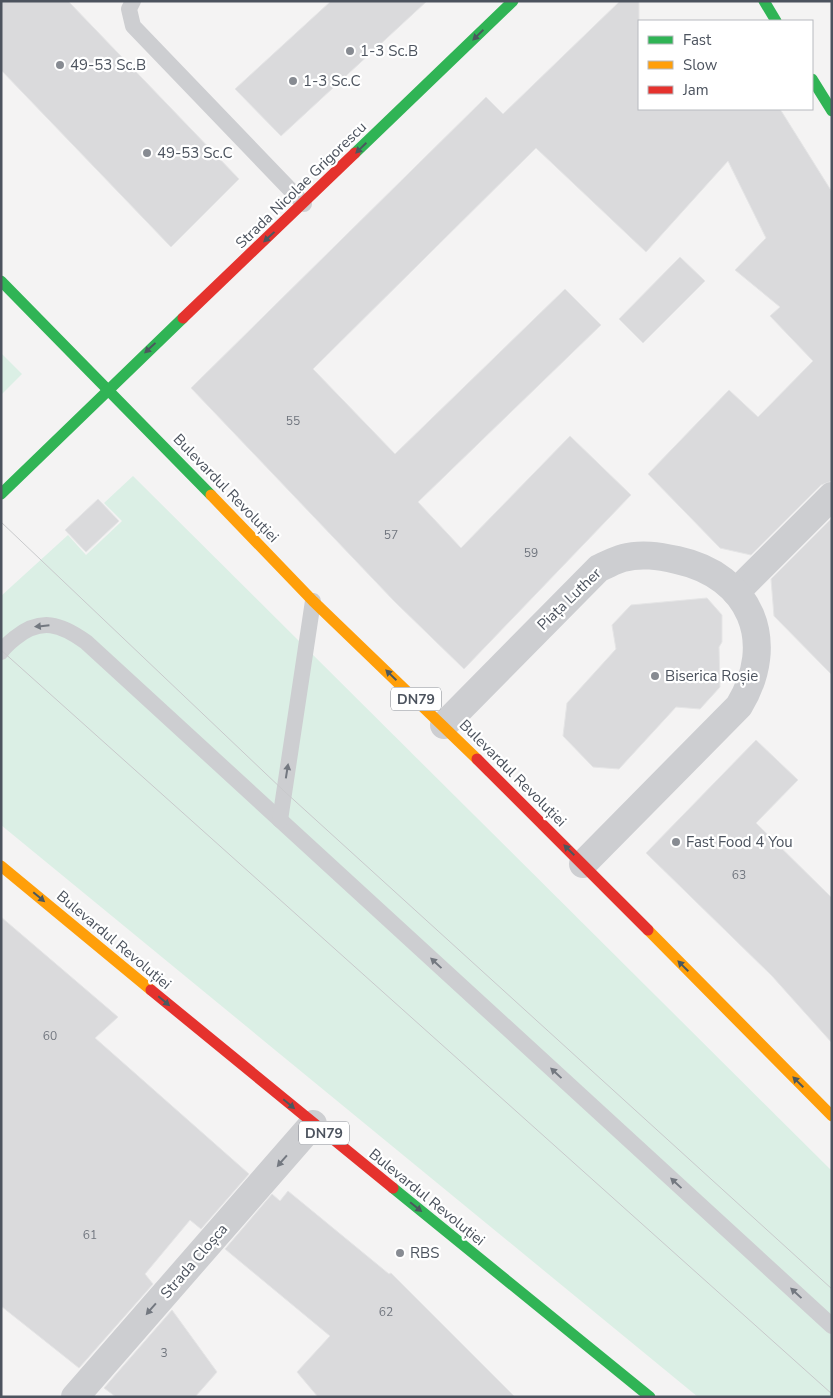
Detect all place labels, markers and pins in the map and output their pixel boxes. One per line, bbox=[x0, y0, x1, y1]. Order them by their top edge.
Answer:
place label: 1-3 Sc.B bbox=[360, 41, 418, 61]
marker: 1-3 Sc.B bbox=[344, 45, 356, 57]
place label: 49-53 Sc.B bbox=[70, 55, 146, 75]
marker: 49-53 Sc.B bbox=[54, 59, 66, 71]
place label: 1-3 Sc.C bbox=[303, 71, 361, 91]
marker: 1-3 Sc.C bbox=[287, 75, 299, 87]
place label: 49-53 Sc.C bbox=[157, 143, 233, 163]
marker: 49-53 Sc.C bbox=[141, 147, 153, 159]
place label: Biserica Roșie bbox=[665, 666, 758, 686]
marker: Biserica Roșie bbox=[649, 670, 661, 682]
place label: Fast Food 4 You bbox=[686, 832, 793, 852]
marker: Fast Food 4 You bbox=[670, 836, 682, 848]
place label: RBS bbox=[410, 1243, 439, 1263]
marker: RBS bbox=[394, 1247, 406, 1259]

